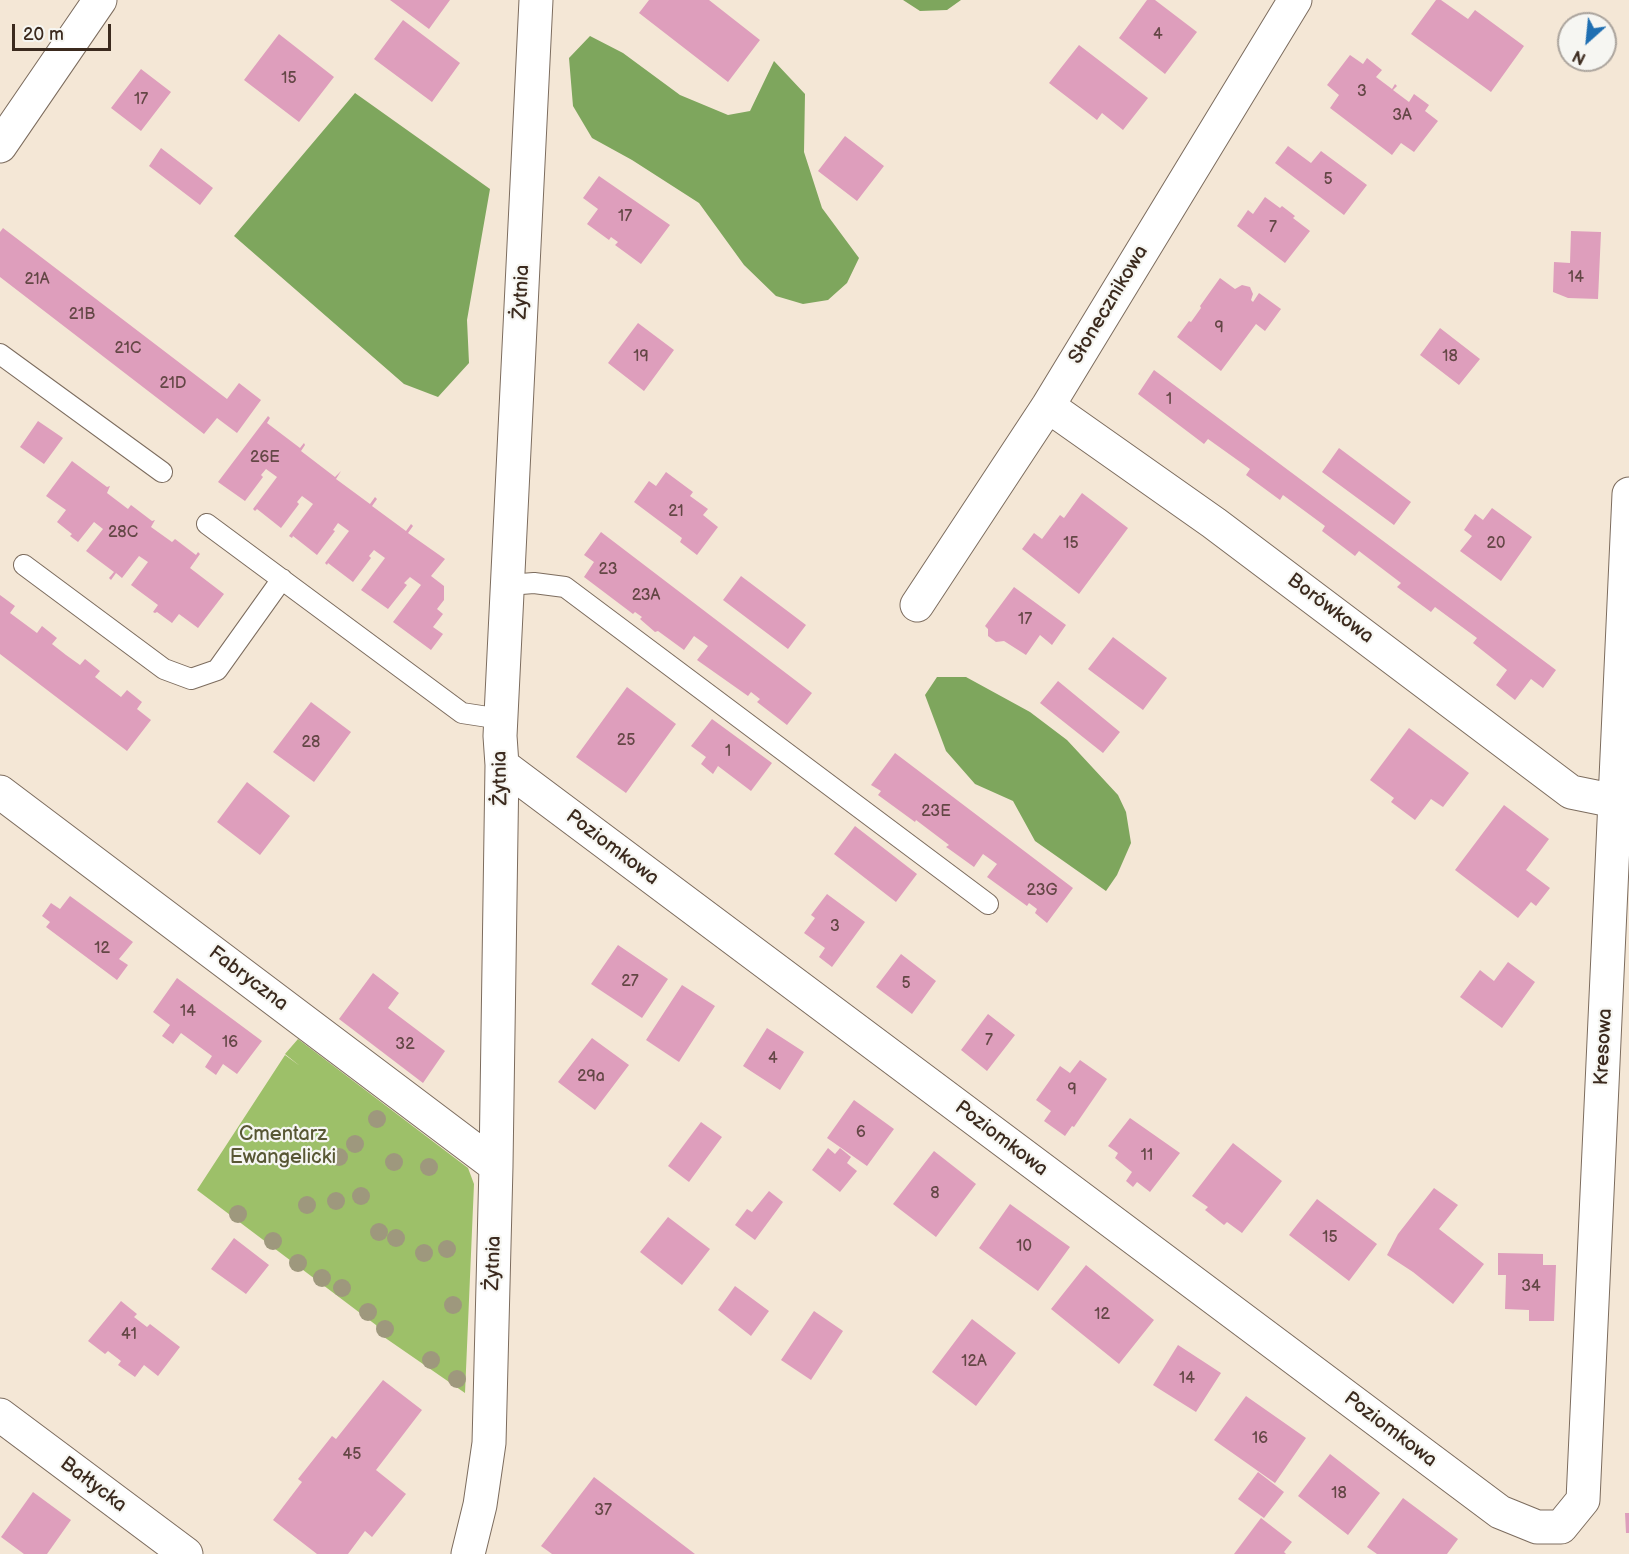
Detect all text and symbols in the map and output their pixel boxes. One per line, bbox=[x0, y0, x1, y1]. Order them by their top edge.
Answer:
scale bar bbox=[15, 12, 114, 50]
north arrow bbox=[1557, 12, 1617, 72]
text: 20 m bbox=[23, 24, 64, 45]
house number: 4 bbox=[1153, 25, 1163, 45]
text: N bbox=[1570, 46, 1589, 68]
house number: 15 bbox=[281, 69, 297, 89]
house number: 3 bbox=[1357, 82, 1367, 102]
house number: 17 bbox=[134, 90, 148, 110]
house number: 3A bbox=[1392, 106, 1412, 126]
house number: 5 bbox=[1323, 170, 1333, 190]
house number: 17 bbox=[618, 207, 632, 227]
house number: 7 bbox=[1269, 218, 1277, 238]
street label: Słonecznikowa bbox=[1064, 241, 1154, 369]
street label: Żytnia bbox=[509, 264, 535, 320]
house number: 14 bbox=[1568, 268, 1584, 288]
house number: 21A bbox=[24, 270, 50, 290]
house number: 21B bbox=[69, 305, 95, 325]
house number: 9 bbox=[1214, 318, 1224, 338]
house number: 21C bbox=[115, 339, 141, 359]
house number: 19 bbox=[633, 347, 649, 367]
house number: 18 bbox=[1442, 347, 1458, 367]
house number: 21D bbox=[159, 374, 187, 394]
house number: 1 bbox=[1166, 390, 1172, 410]
house number: 26E bbox=[250, 448, 280, 468]
house number: 21 bbox=[668, 502, 684, 522]
house number: 28C bbox=[108, 523, 138, 543]
house number: 15 bbox=[1063, 534, 1079, 554]
house number: 20 bbox=[1487, 534, 1505, 554]
house number: 23 bbox=[599, 560, 617, 580]
street label: Borówkowa bbox=[1282, 569, 1378, 649]
house number: 23A bbox=[632, 586, 660, 606]
house number: 17 bbox=[1018, 610, 1032, 630]
house number: 25 bbox=[617, 731, 635, 751]
house number: 28 bbox=[302, 733, 320, 753]
house number: 1 bbox=[725, 742, 731, 762]
street label: Żytnia bbox=[489, 750, 513, 806]
house number: 23E bbox=[921, 802, 951, 822]
street label: Poziomkowa bbox=[561, 805, 663, 891]
house number: 23G bbox=[1027, 881, 1057, 901]
house number: 3 bbox=[830, 917, 840, 937]
house number: 12 bbox=[94, 939, 110, 959]
street label: Fabryczna bbox=[203, 941, 293, 1017]
house number: 27 bbox=[621, 972, 639, 992]
house number: 5 bbox=[901, 974, 911, 994]
house number: 14 bbox=[180, 1002, 196, 1022]
street label: Kresowa bbox=[1590, 1008, 1618, 1086]
house number: 7 bbox=[985, 1031, 993, 1051]
house number: 16 bbox=[222, 1033, 238, 1053]
house number: 32 bbox=[395, 1035, 415, 1055]
house number: 4 bbox=[768, 1049, 778, 1069]
house number: 29a bbox=[577, 1067, 605, 1087]
house number: 9 bbox=[1067, 1080, 1077, 1100]
street label: Poziomkowa bbox=[950, 1096, 1052, 1182]
park label: Cmentarz Ewangelicki bbox=[230, 1123, 336, 1170]
house number: 6 bbox=[856, 1123, 866, 1143]
house number: 11 bbox=[1141, 1146, 1153, 1166]
house number: 8 bbox=[930, 1184, 940, 1204]
house number: 15 bbox=[1322, 1228, 1338, 1248]
street label: Żytnia bbox=[481, 1235, 507, 1291]
house number: 10 bbox=[1016, 1237, 1032, 1257]
house number: 34 bbox=[1521, 1277, 1541, 1297]
house number: 12 bbox=[1094, 1305, 1110, 1325]
house number: 41 bbox=[121, 1325, 137, 1345]
house number: 12A bbox=[961, 1352, 987, 1372]
house number: 14 bbox=[1179, 1369, 1195, 1389]
street label: Poziomkowa bbox=[1339, 1387, 1441, 1473]
house number: 16 bbox=[1252, 1429, 1268, 1449]
house number: 45 bbox=[343, 1445, 361, 1465]
street label: Bałtycka bbox=[55, 1452, 131, 1518]
house number: 18 bbox=[1331, 1484, 1347, 1504]
house number: 37 bbox=[594, 1501, 612, 1521]

